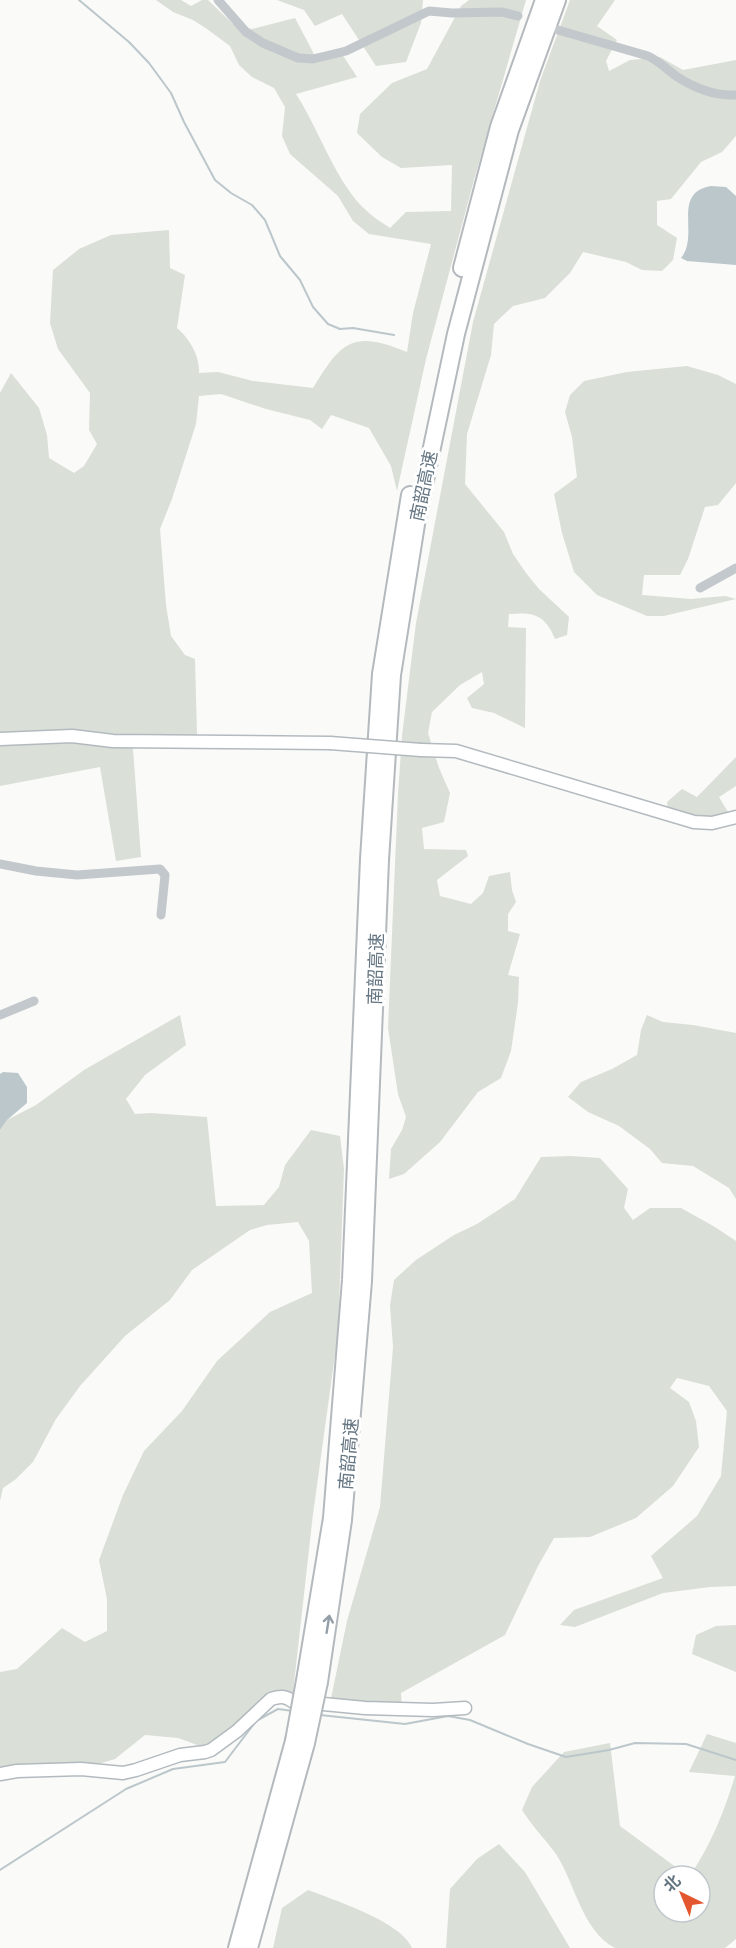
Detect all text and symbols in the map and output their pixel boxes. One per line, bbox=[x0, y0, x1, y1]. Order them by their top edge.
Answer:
street label: 南韶高速 bbox=[406, 448, 442, 524]
street label: 南韶高速 bbox=[364, 933, 388, 1005]
street label: 南韶高速 bbox=[335, 1417, 363, 1491]
one-way arrow bbox=[322, 1614, 333, 1634]
north arrow bbox=[652, 1864, 712, 1924]
text: 北 bbox=[660, 1871, 684, 1896]

